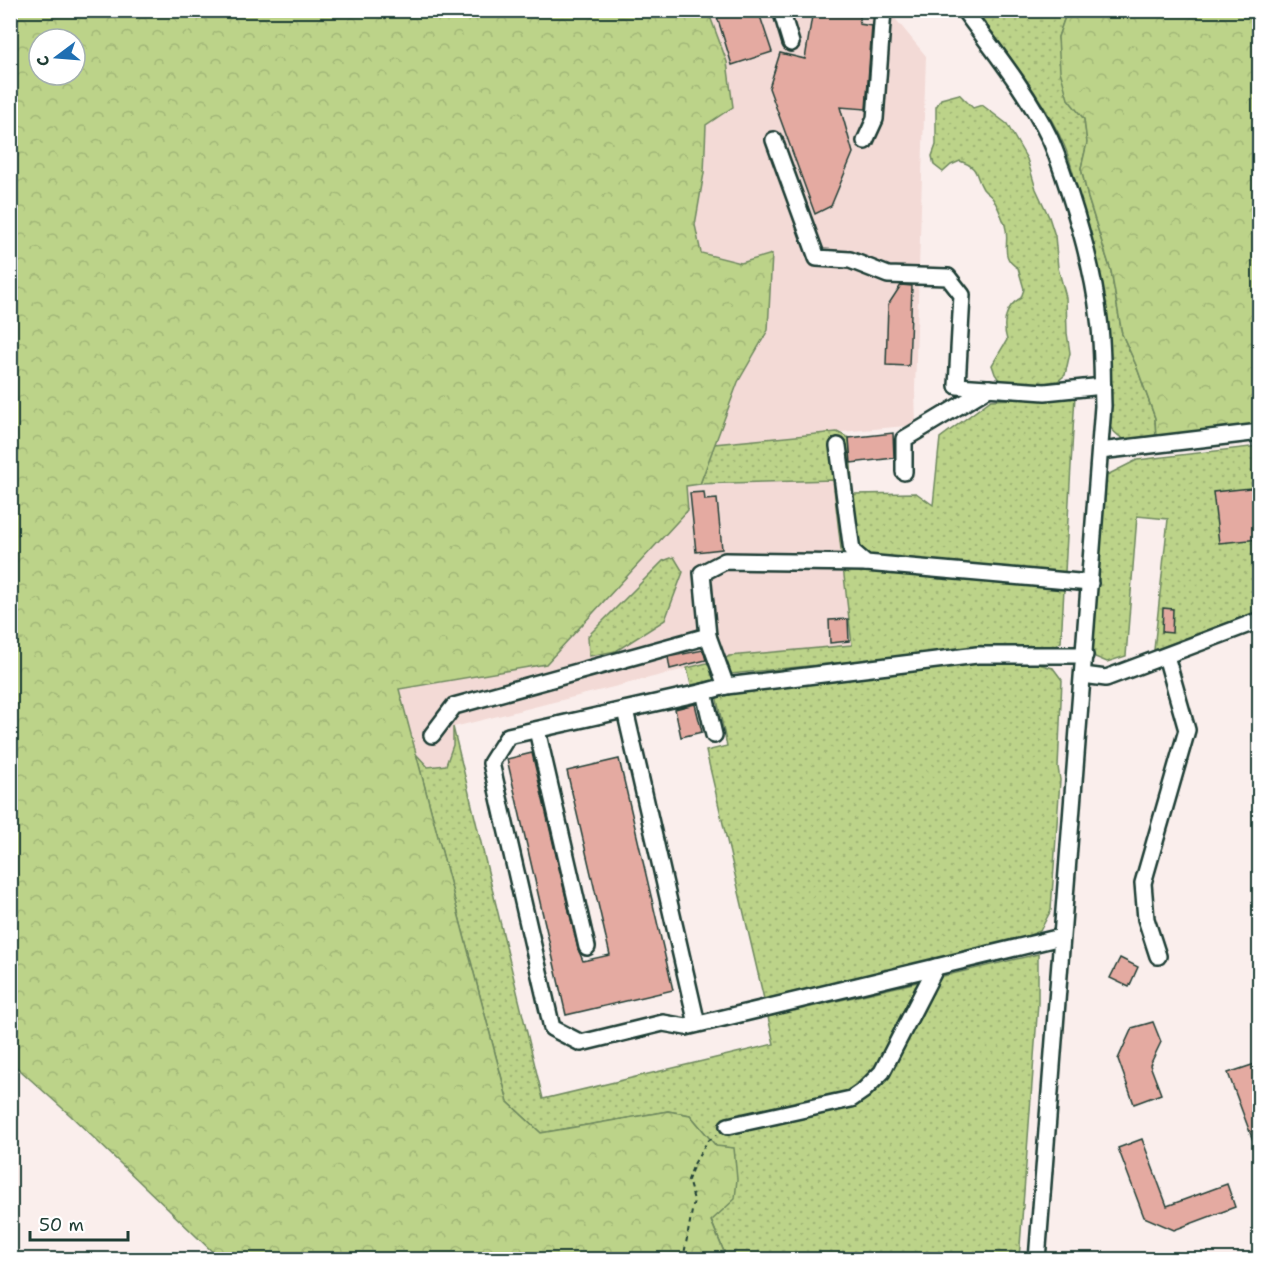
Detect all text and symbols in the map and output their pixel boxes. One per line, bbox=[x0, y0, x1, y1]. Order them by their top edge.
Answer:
north arrow bbox=[27, 27, 87, 87]
text: С bbox=[32, 53, 55, 69]
scale bar bbox=[30, 1204, 128, 1242]
text: 50 m bbox=[39, 1213, 84, 1237]

